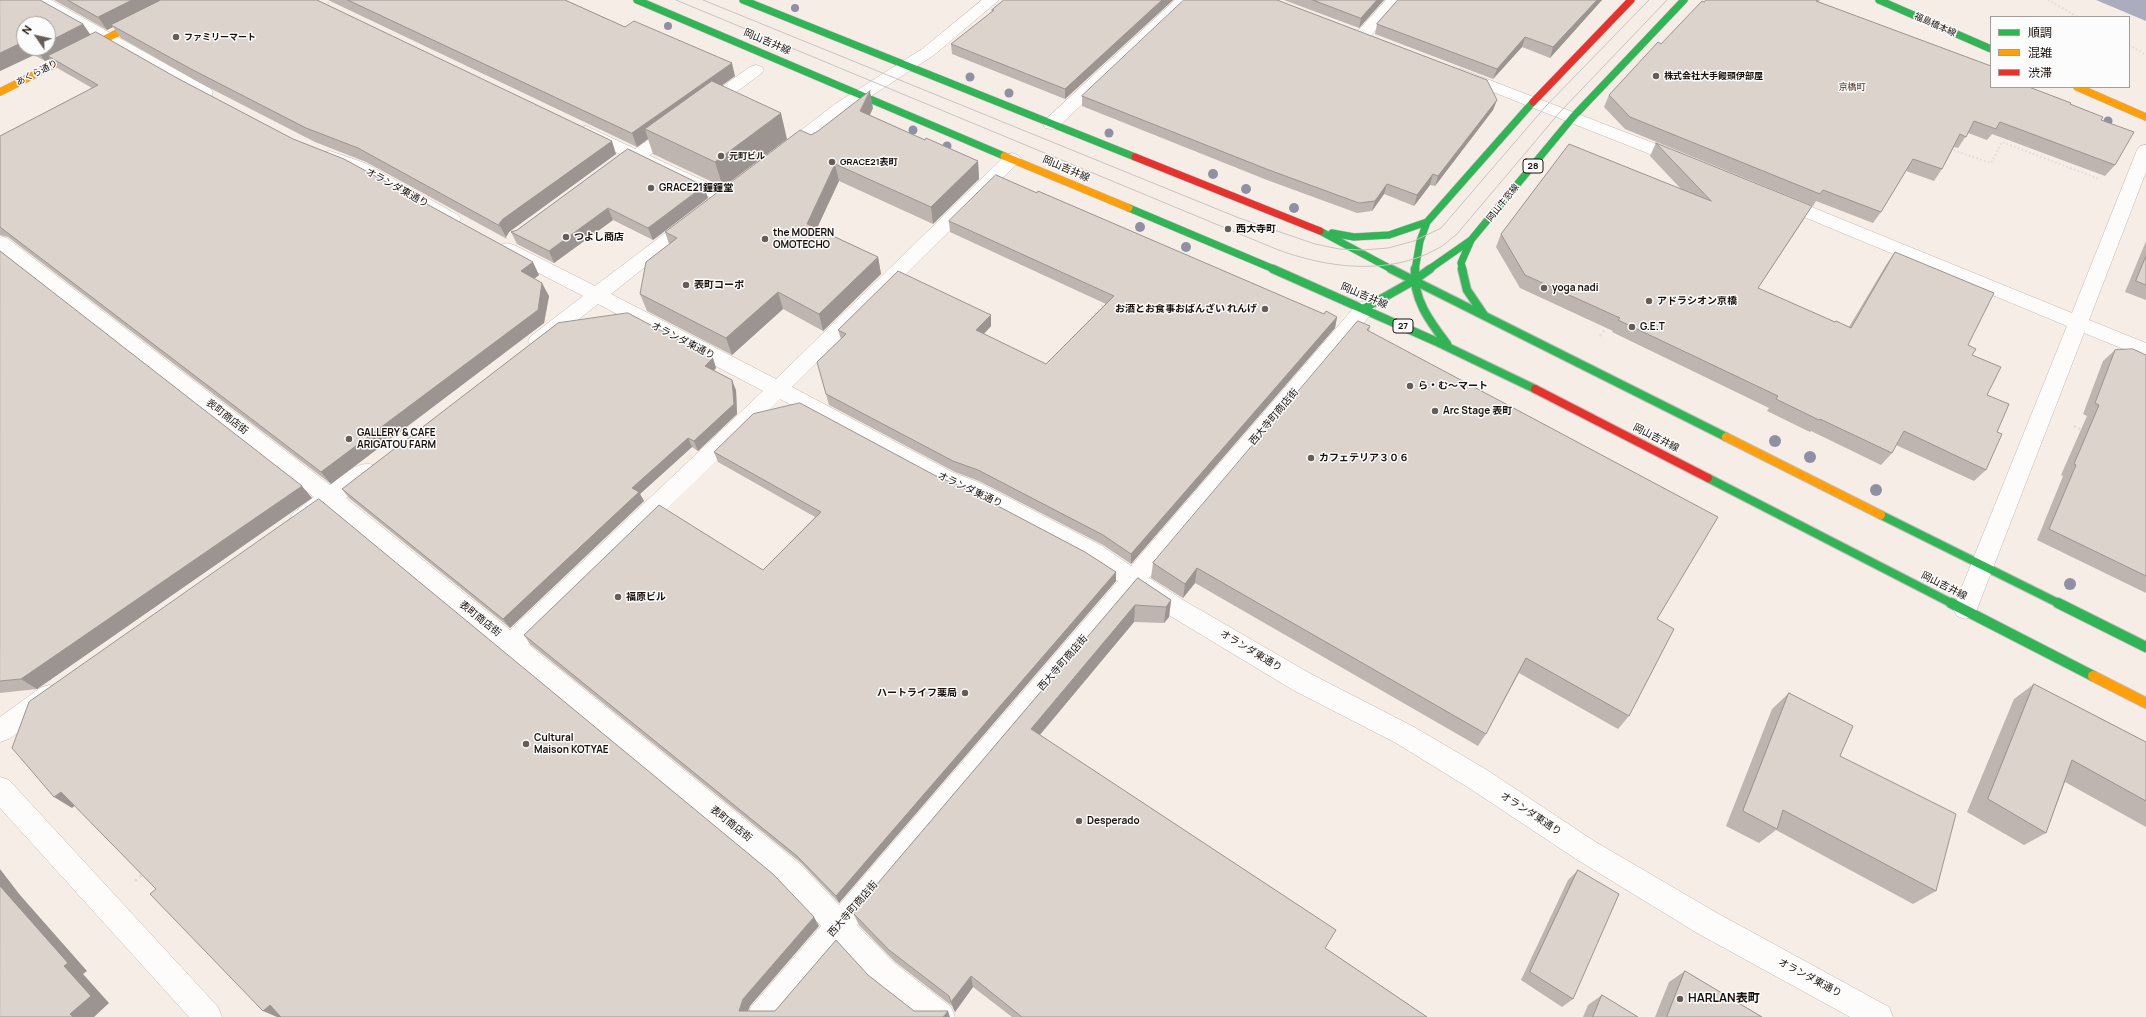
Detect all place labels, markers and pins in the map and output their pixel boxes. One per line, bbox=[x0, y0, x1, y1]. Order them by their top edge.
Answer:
marker: ファミリーマート bbox=[171, 32, 181, 42]
place label: ファミリーマート bbox=[184, 32, 256, 42]
marker: 株式会社大手饅頭伊部屋 bbox=[1651, 71, 1661, 81]
place label: 株式会社大手饅頭伊部屋 bbox=[1664, 71, 1763, 81]
marker: 元町ビル bbox=[716, 151, 726, 161]
place label: 元町ビル bbox=[729, 151, 765, 161]
marker: GRACE21表町 bbox=[827, 157, 837, 167]
place label: GRACE21表町 bbox=[840, 157, 898, 167]
place label: GRACE21鐘鐘堂 bbox=[659, 182, 733, 194]
marker: GRACE21鐘鐘堂 bbox=[646, 183, 656, 193]
place label: 西大寺町 bbox=[1236, 223, 1276, 235]
marker: 西大寺町 bbox=[1223, 224, 1233, 234]
place label: the MODERN OMOTECHO bbox=[773, 227, 834, 250]
place label: つよし商店 bbox=[574, 231, 624, 243]
marker: つよし商店 bbox=[561, 232, 571, 242]
marker: the MODERN OMOTECHO bbox=[760, 234, 770, 244]
place label: 表町コーポ bbox=[694, 279, 744, 291]
marker: 表町コーポ bbox=[681, 280, 691, 290]
place label: yoga nadi bbox=[1552, 282, 1598, 294]
marker: yoga nadi bbox=[1539, 283, 1549, 293]
place label: アドラシオン京橋 bbox=[1657, 295, 1737, 307]
marker: アドラシオン京橋 bbox=[1644, 296, 1654, 306]
place label: お酒とお食事おばんざい れんげ bbox=[1115, 303, 1257, 315]
marker: お酒とお食事おばんざい れんげ bbox=[1260, 304, 1270, 314]
place label: G.E.T bbox=[1640, 321, 1665, 333]
marker: G.E.T bbox=[1627, 322, 1637, 332]
place label: ら・む～マート bbox=[1418, 380, 1488, 392]
marker: ら・む～マート bbox=[1405, 381, 1415, 391]
place label: Arc Stage 表町 bbox=[1443, 405, 1512, 417]
marker: Arc Stage 表町 bbox=[1430, 406, 1440, 416]
place label: GALLERY & CAFE ARIGATOU FARM bbox=[357, 427, 436, 450]
marker: GALLERY & CAFE ARIGATOU FARM bbox=[344, 434, 354, 444]
place label: カフェテリア３０６ bbox=[1319, 452, 1409, 464]
marker: カフェテリア３０６ bbox=[1306, 453, 1316, 463]
place label: 福原ビル bbox=[626, 591, 666, 603]
marker: 福原ビル bbox=[613, 592, 623, 602]
place label: ハートライフ薬局 bbox=[877, 687, 957, 699]
marker: ハートライフ薬局 bbox=[960, 688, 970, 698]
place label: Cultural Maison KOTYAE bbox=[534, 732, 609, 756]
marker: Cultural Maison KOTYAE bbox=[521, 739, 531, 749]
place label: Desperado bbox=[1087, 815, 1140, 827]
marker: Desperado bbox=[1074, 816, 1084, 826]
place label: HARLAN表町 bbox=[1688, 992, 1760, 1006]
marker: HARLAN表町 bbox=[1675, 994, 1685, 1004]

